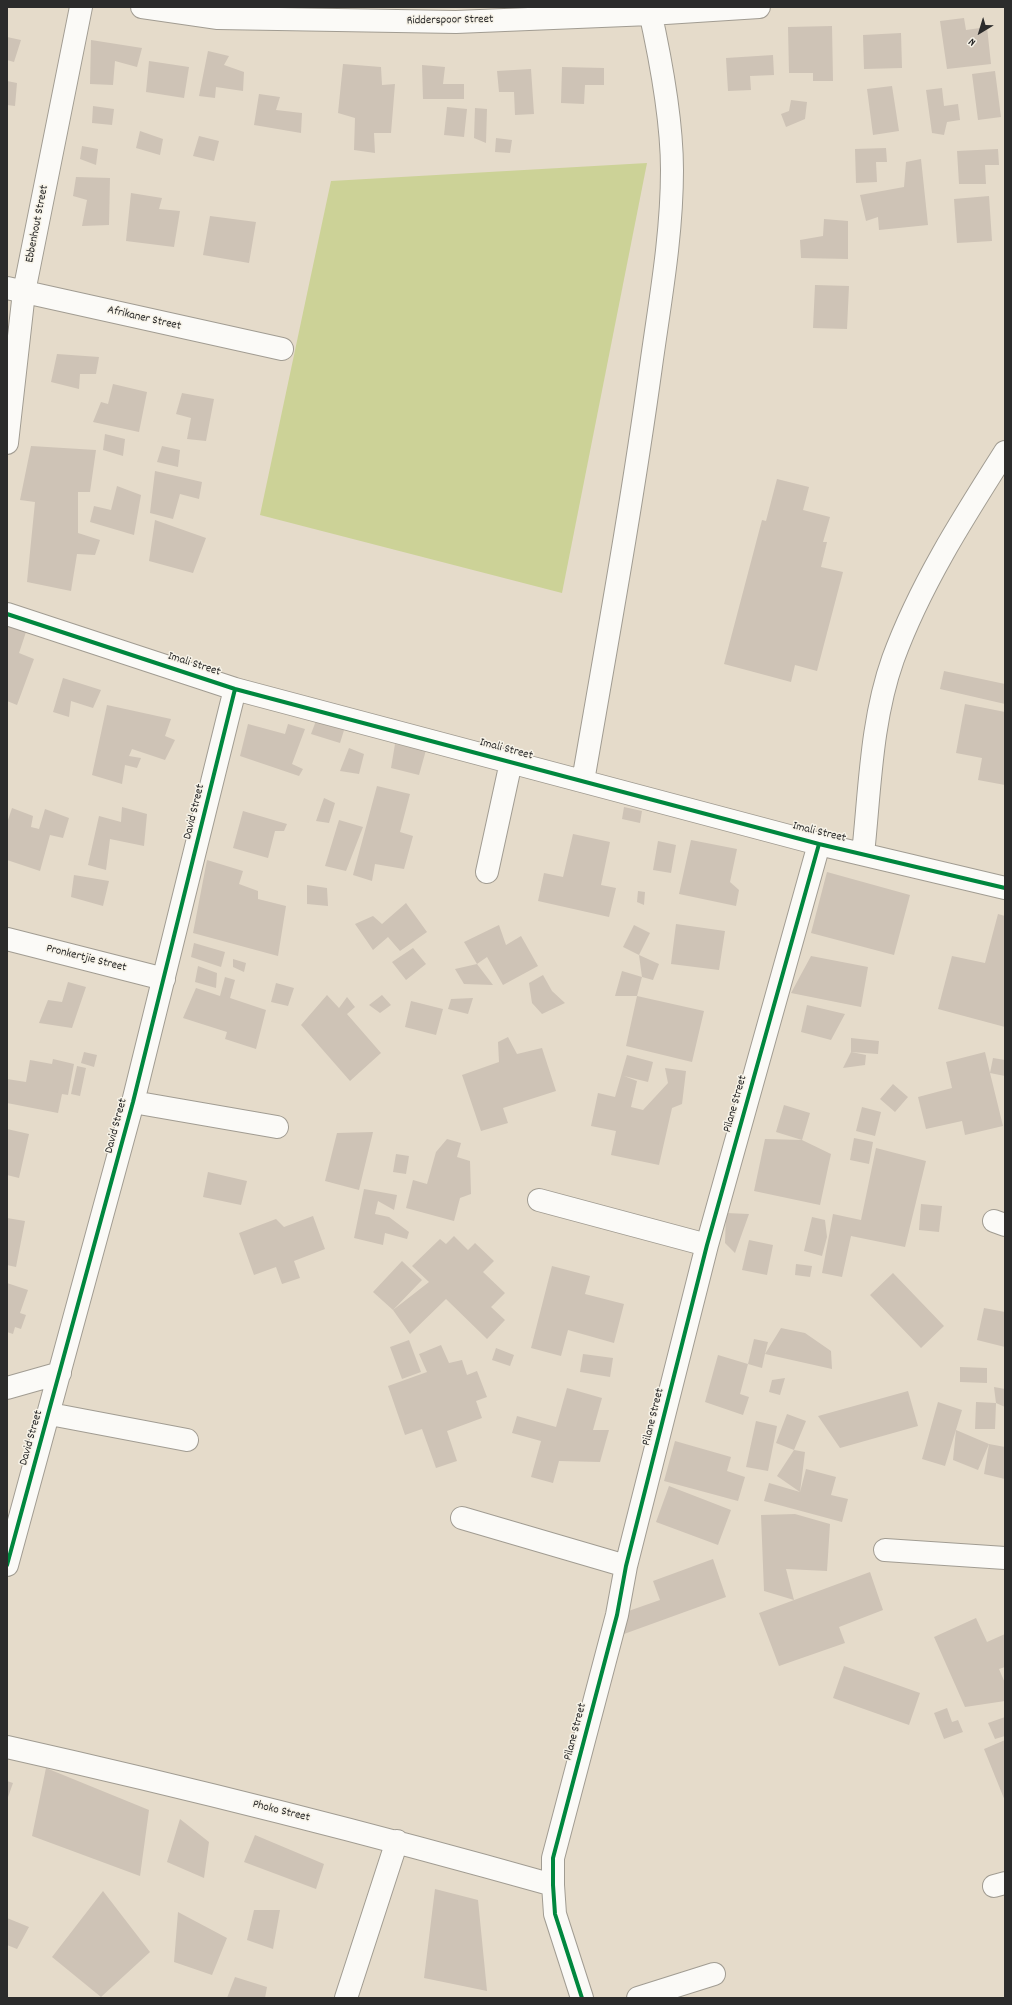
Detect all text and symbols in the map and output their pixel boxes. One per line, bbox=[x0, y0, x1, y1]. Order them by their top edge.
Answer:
north arrow bbox=[960, 12, 1000, 52]
street label: Ridderspoor Street bbox=[407, 13, 493, 29]
text: N bbox=[966, 33, 980, 49]
street label: Ebbenhout Street bbox=[23, 184, 53, 264]
street label: Afrikaner Street bbox=[106, 304, 182, 334]
street label: Imali Street bbox=[166, 650, 222, 680]
street label: Imali Street bbox=[478, 736, 534, 764]
street label: David Street bbox=[181, 783, 209, 841]
street label: Imali Street bbox=[791, 819, 847, 847]
street label: Pronkertjie Street bbox=[44, 942, 128, 976]
street label: Pilane Street bbox=[721, 1074, 751, 1134]
street label: David Street bbox=[103, 1097, 131, 1155]
street label: Pilane Street bbox=[640, 1387, 668, 1447]
street label: David Street bbox=[17, 1409, 47, 1467]
street label: Pilane Street bbox=[561, 1702, 591, 1762]
street label: Phoko Street bbox=[251, 1798, 311, 1826]

